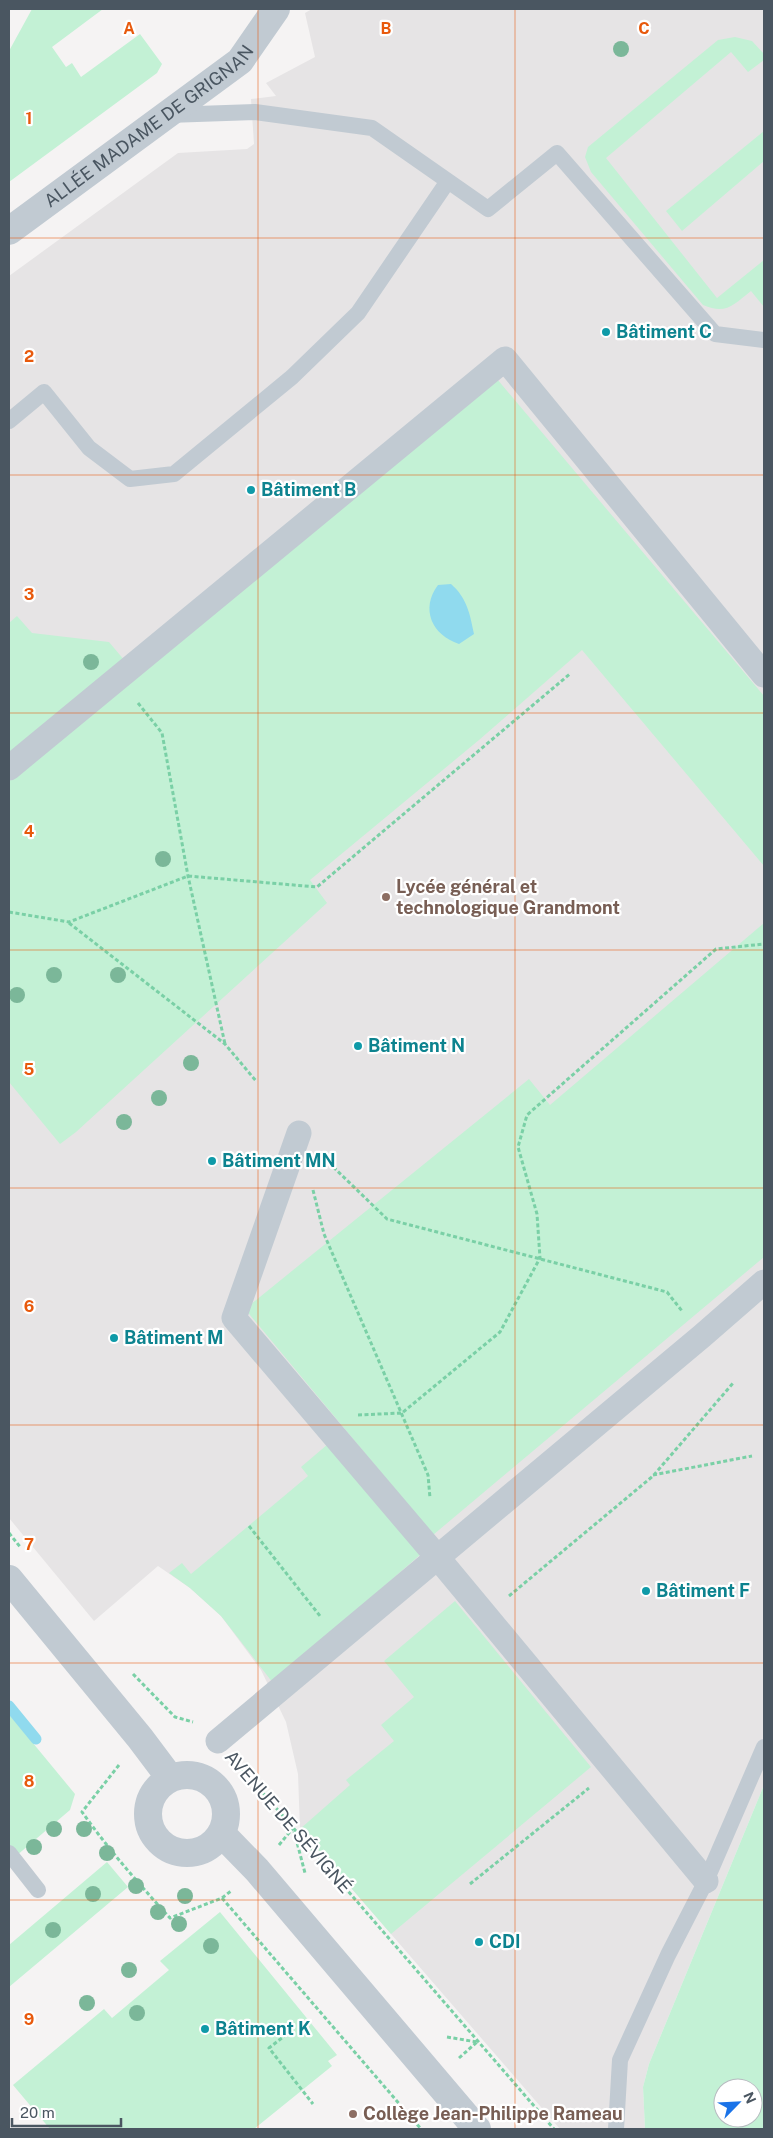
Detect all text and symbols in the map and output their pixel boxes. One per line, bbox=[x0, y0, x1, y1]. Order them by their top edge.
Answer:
text: A bbox=[123, 19, 135, 38]
text: B bbox=[381, 19, 392, 38]
text: C bbox=[638, 19, 650, 38]
street label: ALLÉE MADAME DE GRIGNAN bbox=[40, 41, 258, 212]
text: 1 bbox=[26, 109, 32, 128]
place label: Bâtiment C bbox=[616, 321, 712, 342]
marker: Bâtiment C bbox=[600, 326, 612, 338]
text: 2 bbox=[24, 347, 34, 366]
place label: Bâtiment B bbox=[261, 479, 356, 500]
marker: Bâtiment B bbox=[245, 484, 257, 496]
text: 3 bbox=[24, 585, 34, 604]
text: 4 bbox=[24, 822, 35, 841]
place label: Lycée général et technologique Grandmont bbox=[396, 876, 620, 918]
marker: Lycée général et technologique Grandmont bbox=[380, 891, 392, 903]
place label: Bâtiment N bbox=[368, 1035, 465, 1056]
marker: Bâtiment N bbox=[352, 1040, 364, 1052]
text: 5 bbox=[24, 1060, 35, 1079]
place label: Bâtiment MN bbox=[222, 1150, 336, 1171]
marker: Bâtiment MN bbox=[206, 1155, 218, 1167]
text: 6 bbox=[24, 1297, 34, 1316]
place label: Bâtiment M bbox=[124, 1327, 223, 1348]
marker: Bâtiment M bbox=[108, 1332, 120, 1344]
text: 7 bbox=[24, 1535, 34, 1554]
place label: Bâtiment F bbox=[656, 1580, 750, 1601]
marker: Bâtiment F bbox=[640, 1585, 652, 1597]
street label: AVENUE DE SÉVIGNÉ bbox=[221, 1745, 357, 1897]
text: 8 bbox=[24, 1772, 35, 1791]
place label: CDI bbox=[489, 1931, 520, 1952]
marker: CDI bbox=[473, 1936, 485, 1948]
text: 9 bbox=[24, 2010, 34, 2029]
place label: Bâtiment K bbox=[215, 2018, 311, 2039]
marker: Bâtiment K bbox=[199, 2023, 211, 2035]
north arrow bbox=[713, 2078, 763, 2128]
text: N bbox=[740, 2089, 759, 2106]
scale bar bbox=[12, 2096, 121, 2128]
place label: Collège Jean-Philippe Rameau bbox=[363, 2103, 623, 2124]
text: 20 m bbox=[20, 2104, 55, 2121]
marker: Collège Jean-Philippe Rameau bbox=[347, 2108, 359, 2120]

